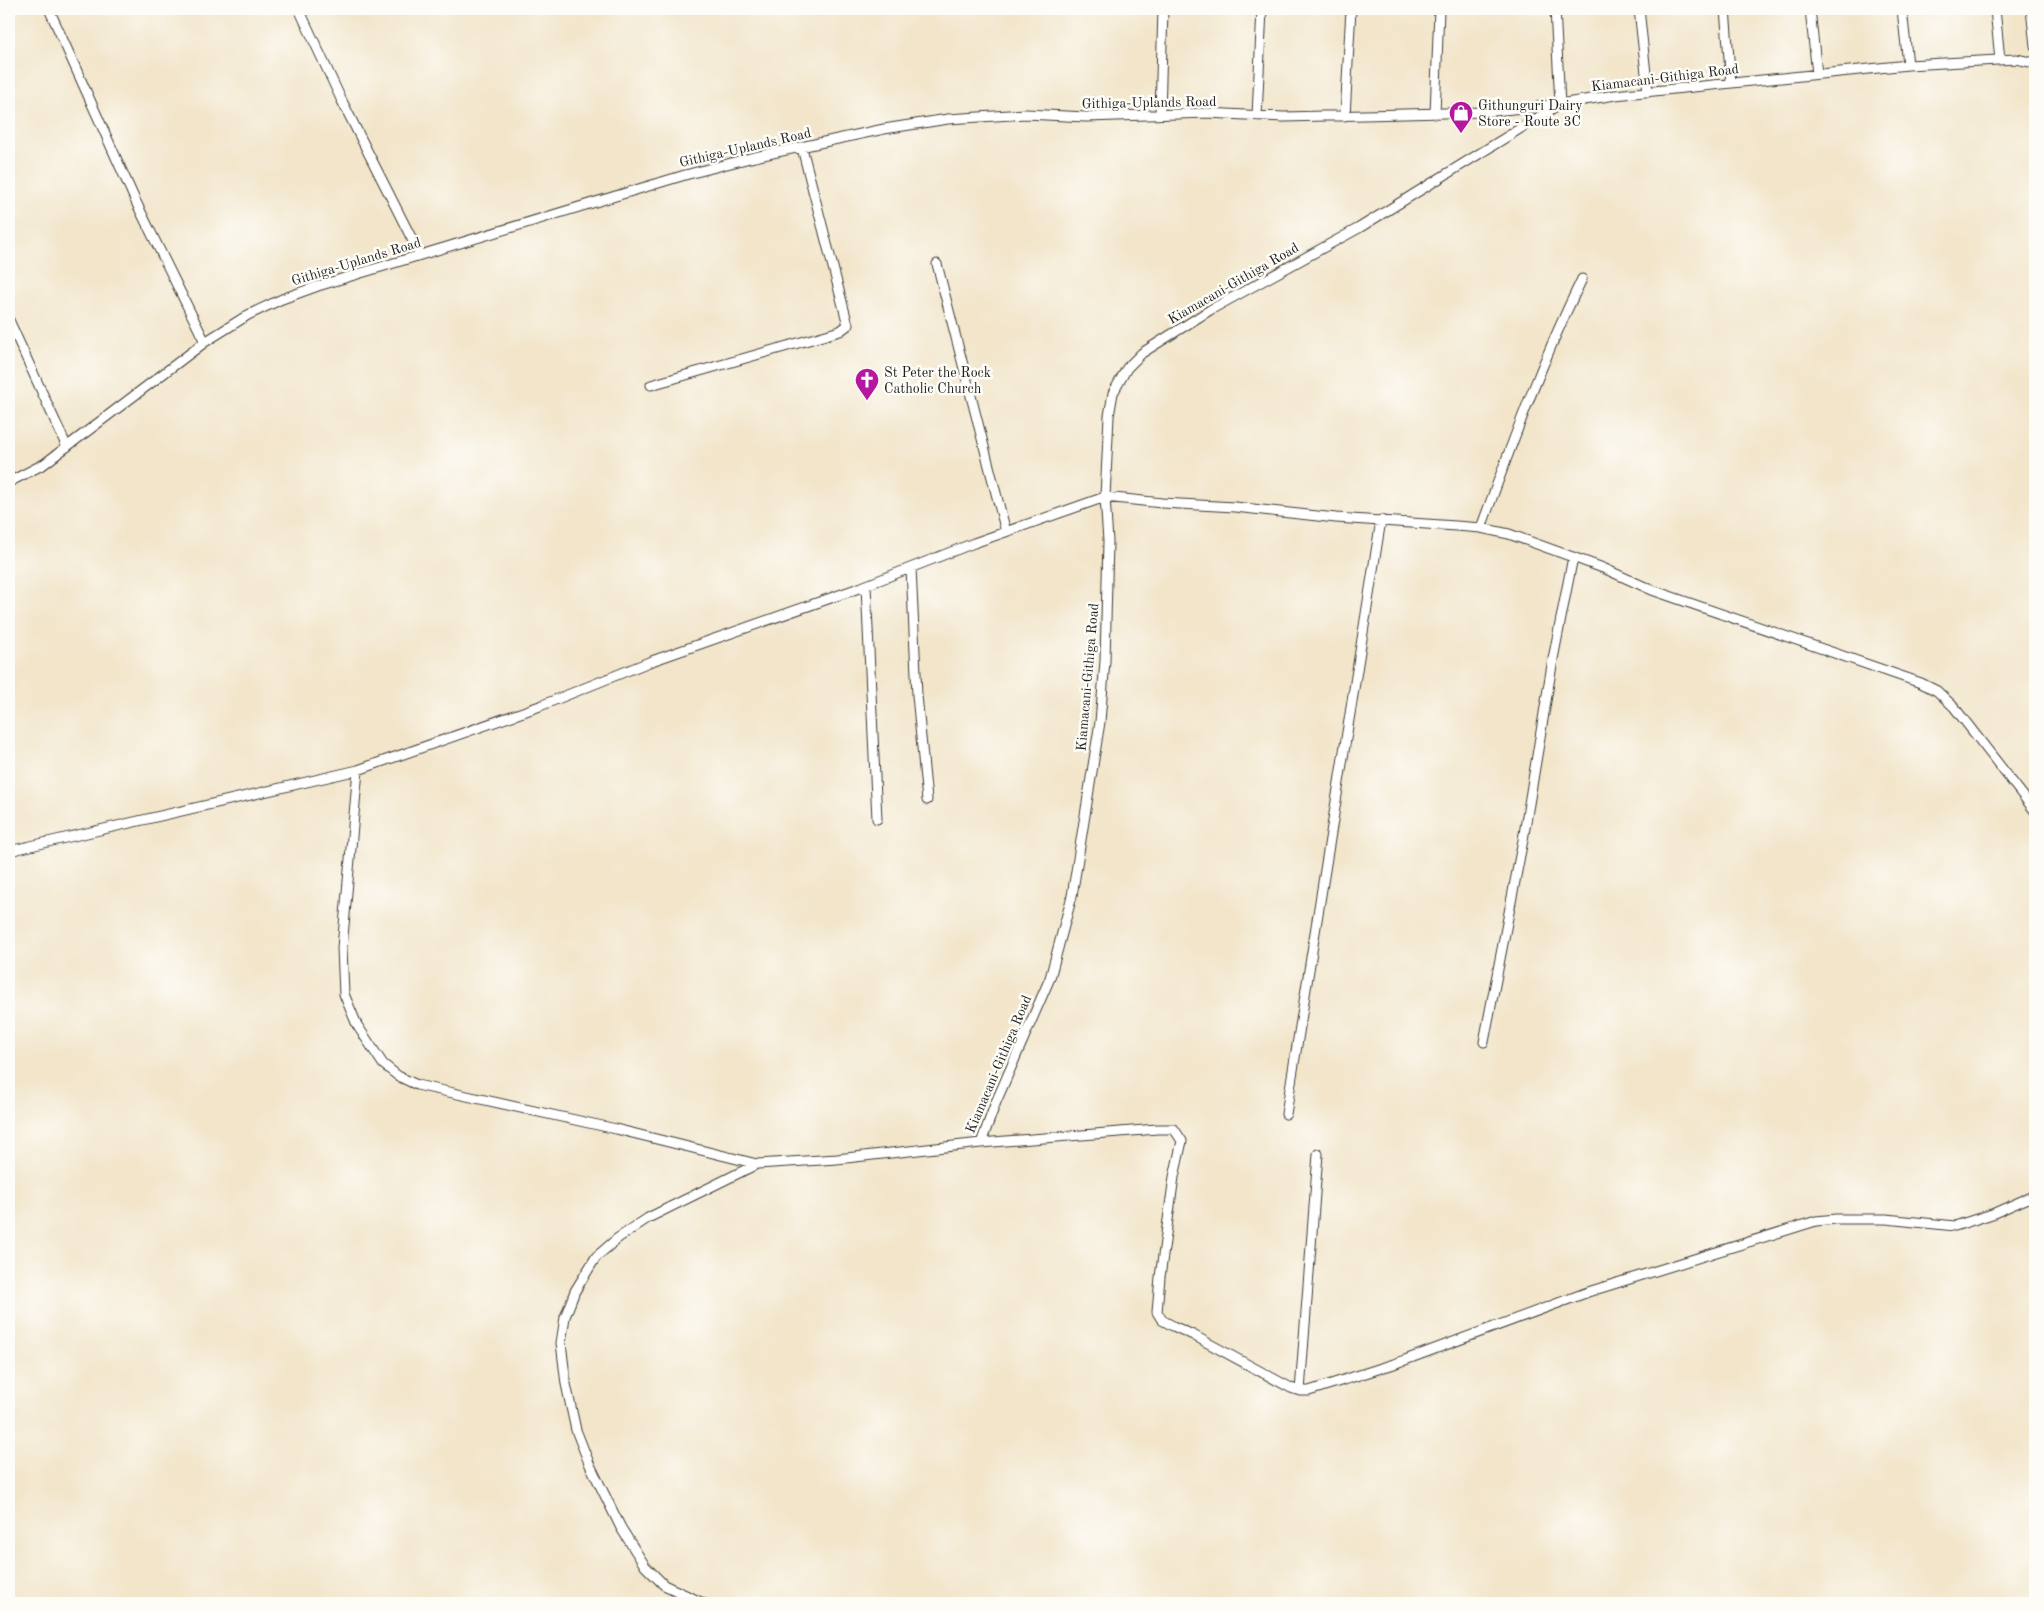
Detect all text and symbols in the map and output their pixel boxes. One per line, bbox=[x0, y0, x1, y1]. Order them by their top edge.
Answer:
street label: Kiamacani-Githiga Road bbox=[1591, 62, 1740, 94]
street label: Githiga-Uplands Road bbox=[1082, 95, 1217, 111]
place label: Githunguri Dairy Store - Route 3C bbox=[1478, 99, 1583, 129]
shop icon: Githunguri Dairy Store - Route 3C bbox=[1448, 100, 1474, 134]
street label: Githiga-Uplands Road bbox=[678, 126, 812, 170]
street label: Githiga-Uplands Road bbox=[290, 236, 423, 288]
street label: Kiamacani-Githiga Road bbox=[1166, 241, 1301, 327]
place label: St Peter the Rock Catholic Church bbox=[884, 366, 991, 396]
church icon: St Peter the Rock Catholic Church bbox=[854, 367, 880, 401]
street label: Kiamacani-Githiga Road bbox=[1075, 602, 1101, 752]
street label: Kiamacani-Githiga Road bbox=[963, 993, 1034, 1136]

